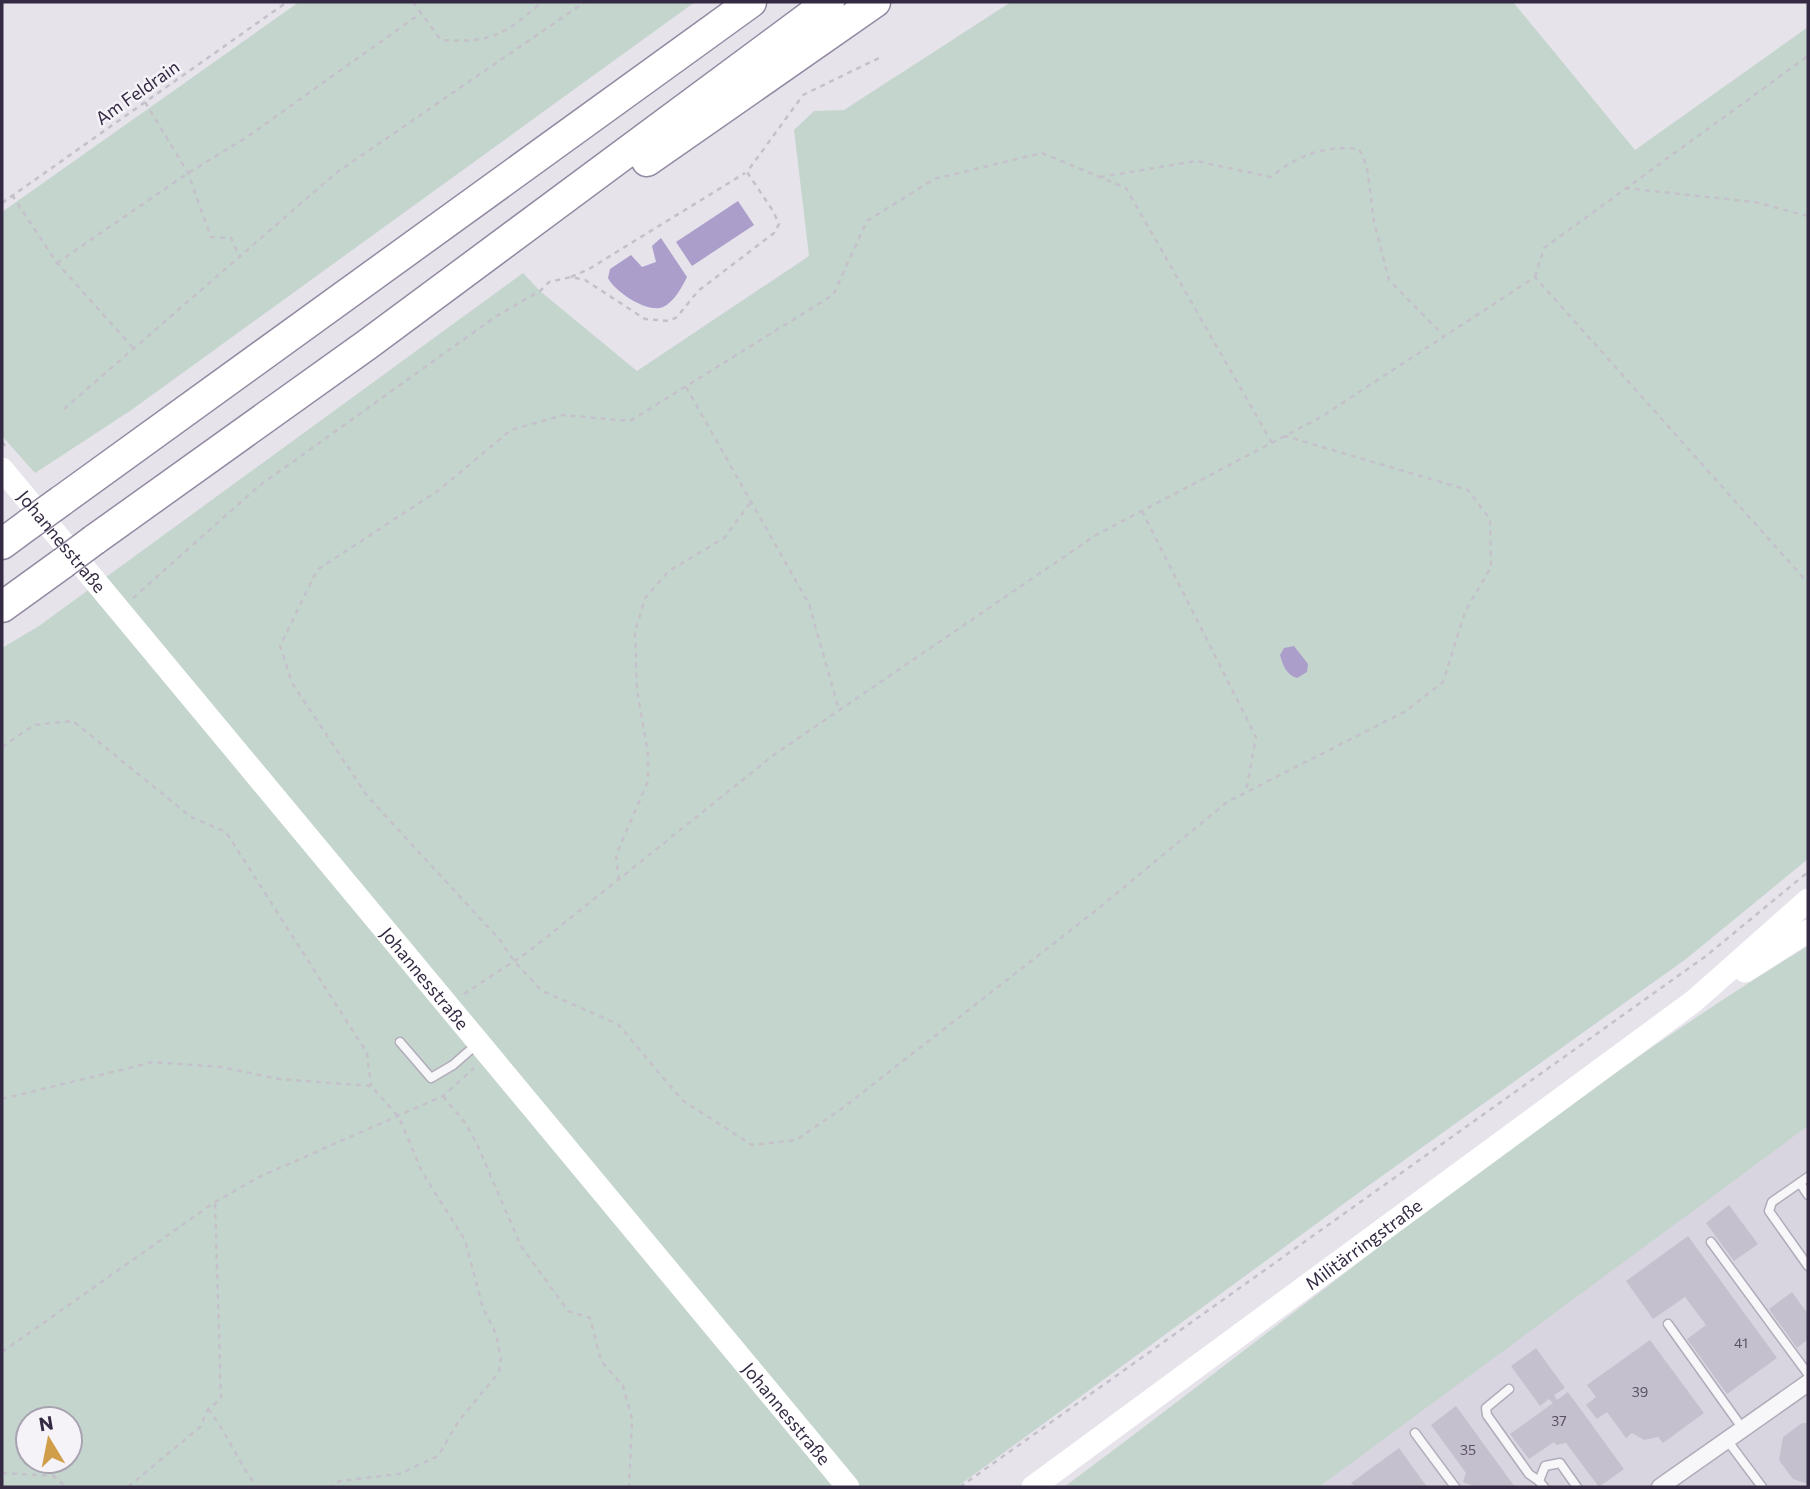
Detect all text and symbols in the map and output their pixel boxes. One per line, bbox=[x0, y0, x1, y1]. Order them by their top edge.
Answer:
street label: Am Feldrain bbox=[91, 55, 183, 129]
street label: Johannesstraße bbox=[13, 486, 111, 597]
street label: Johannesstraße bbox=[376, 922, 474, 1034]
street label: Militärringstraße bbox=[1301, 1194, 1426, 1294]
house number: 41 bbox=[1734, 1334, 1748, 1351]
street label: Johannesstraße bbox=[738, 1358, 836, 1469]
house number: 39 bbox=[1632, 1383, 1648, 1400]
north arrow bbox=[14, 1405, 84, 1475]
text: N bbox=[37, 1410, 55, 1435]
house number: 37 bbox=[1551, 1412, 1567, 1429]
house number: 35 bbox=[1460, 1441, 1476, 1458]

